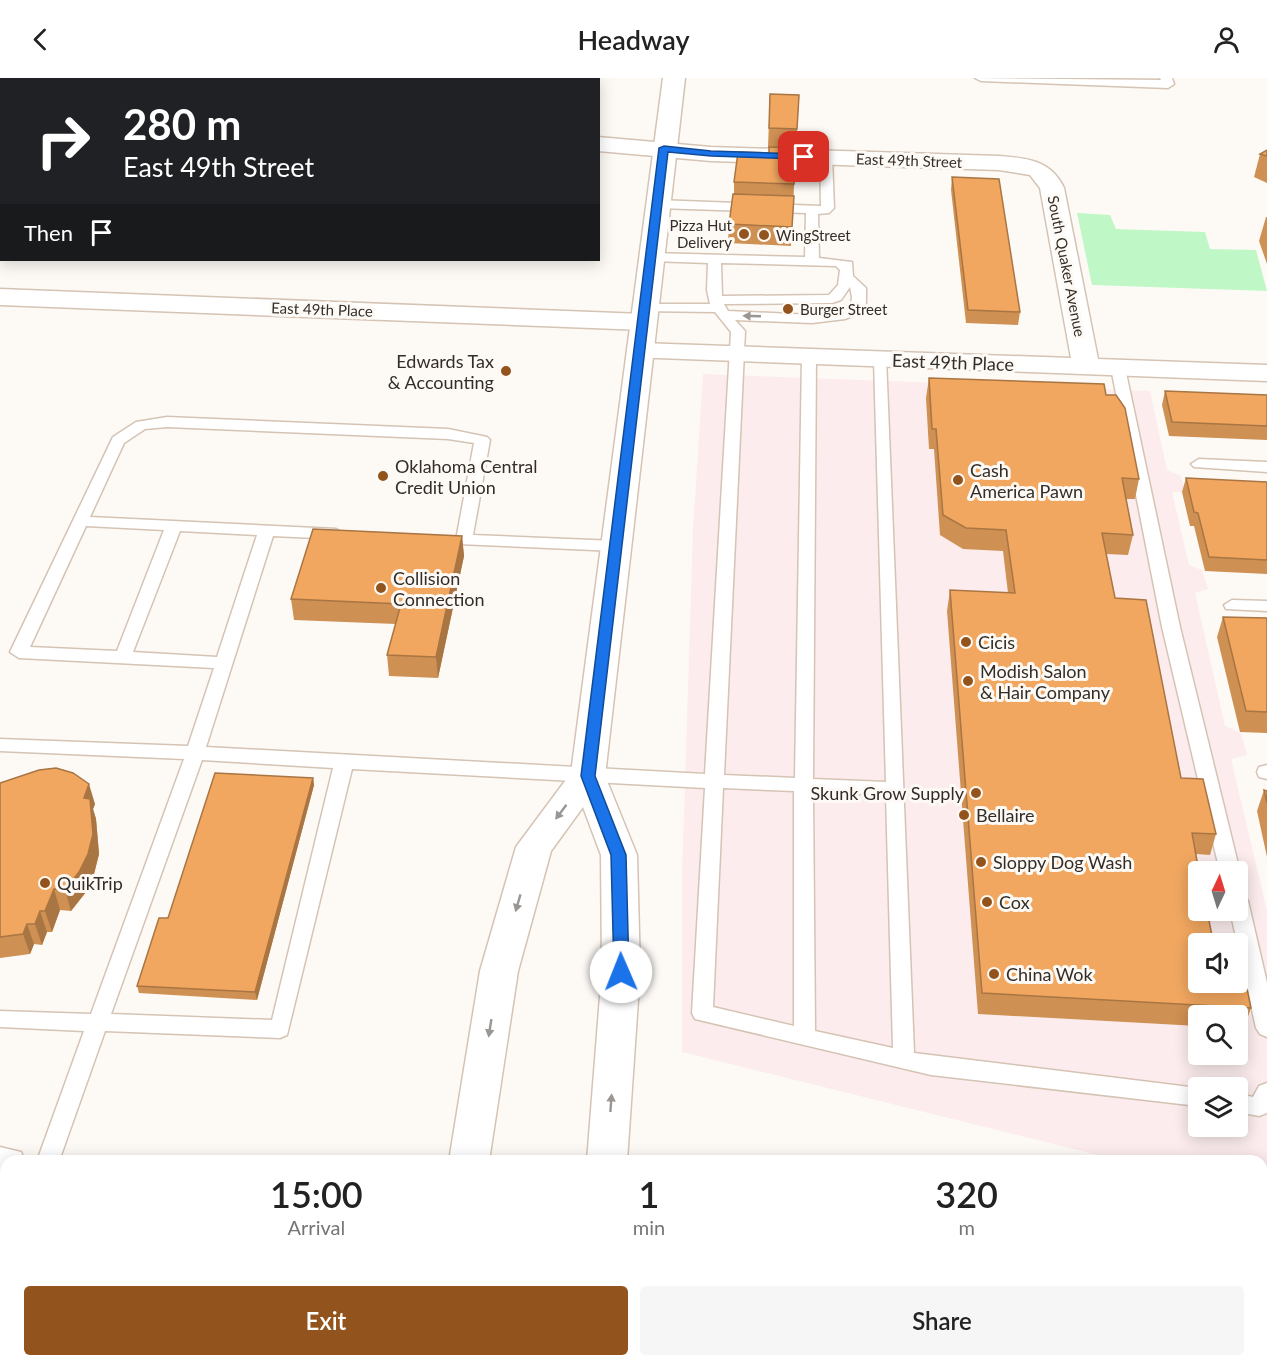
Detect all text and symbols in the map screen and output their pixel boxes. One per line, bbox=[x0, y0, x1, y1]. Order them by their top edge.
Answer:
icon: back bbox=[24, 23, 57, 56]
text: Headway bbox=[577, 23, 690, 56]
icon: person bbox=[1210, 23, 1243, 56]
text: 280 m bbox=[123, 99, 241, 149]
icon: right bbox=[24, 102, 102, 180]
pin bbox=[778, 131, 829, 182]
icon: arrive bbox=[787, 140, 820, 173]
street label: East 49th Street bbox=[856, 149, 963, 171]
text: East 49th Street bbox=[123, 150, 314, 183]
street label: South Quaker Avenue bbox=[1044, 194, 1090, 338]
icon: arrive bbox=[85, 216, 118, 249]
place label: Pizza Hut Delivery bbox=[670, 216, 733, 251]
text: Then bbox=[24, 219, 73, 246]
place label: WingStreet bbox=[776, 226, 851, 244]
marker: Pizza Hut Delivery bbox=[737, 227, 751, 241]
marker: WingStreet bbox=[757, 228, 771, 242]
street label: East 49th Place bbox=[271, 298, 373, 320]
place label: Burger Street bbox=[800, 300, 888, 318]
marker: Burger Street bbox=[781, 302, 795, 316]
one-way arrow bbox=[743, 312, 762, 321]
street label: East 49th Place bbox=[892, 349, 1014, 375]
place label: Edwards Tax & Accounting bbox=[388, 350, 494, 393]
marker: Edwards Tax & Accounting bbox=[499, 364, 513, 378]
place label: Oklahoma Central Credit Union bbox=[395, 455, 538, 498]
place label: Cash America Pawn bbox=[970, 459, 1083, 502]
marker: Oklahoma Central Credit Union bbox=[376, 469, 390, 483]
marker: Cash America Pawn bbox=[951, 473, 965, 487]
place label: Collision Connection bbox=[393, 567, 485, 610]
marker: Collision Connection bbox=[374, 581, 388, 595]
place label: Cicis bbox=[978, 631, 1015, 653]
marker: Cicis bbox=[959, 635, 973, 649]
place label: Modish Salon & Hair Company bbox=[980, 660, 1111, 703]
marker: Modish Salon & Hair Company bbox=[961, 674, 975, 688]
place label: Skunk Grow Supply bbox=[810, 782, 965, 804]
marker: Skunk Grow Supply bbox=[969, 786, 983, 800]
one-way arrow bbox=[555, 803, 567, 819]
place label: Bellaire bbox=[976, 804, 1034, 826]
marker: Bellaire bbox=[957, 808, 971, 822]
place label: Sloppy Dog Wash bbox=[993, 851, 1132, 873]
marker: Sloppy Dog Wash bbox=[974, 855, 988, 869]
north arrow bbox=[1188, 861, 1248, 921]
map controls bbox=[1188, 861, 1248, 1137]
place label: QuikTrip bbox=[57, 872, 123, 894]
marker: QuikTrip bbox=[38, 876, 52, 890]
place label: Cox bbox=[999, 891, 1030, 913]
one-way arrow bbox=[513, 894, 522, 912]
marker: Cox bbox=[980, 895, 994, 909]
button: sound bbox=[1188, 933, 1248, 993]
position arrow bbox=[589, 940, 653, 1004]
place label: China Wok bbox=[1006, 963, 1094, 985]
marker: China Wok bbox=[987, 967, 1001, 981]
button: search bbox=[1188, 1005, 1248, 1065]
one-way arrow bbox=[486, 1019, 495, 1038]
button: layers bbox=[1188, 1077, 1248, 1137]
one-way arrow bbox=[606, 1093, 616, 1112]
text: 15:00 bbox=[270, 1172, 363, 1216]
text: 1 bbox=[639, 1172, 659, 1216]
text: 320 bbox=[935, 1172, 998, 1216]
text: Arrival bbox=[288, 1215, 345, 1239]
text: min bbox=[633, 1215, 665, 1239]
text: m bbox=[958, 1215, 975, 1239]
button: Exit bbox=[24, 1286, 628, 1355]
button: Share bbox=[640, 1286, 1244, 1355]

